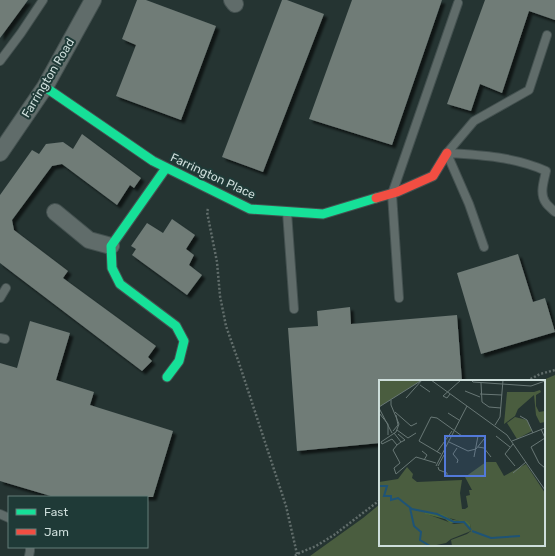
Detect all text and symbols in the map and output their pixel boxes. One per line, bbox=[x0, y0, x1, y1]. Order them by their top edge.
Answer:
street label: Farrington Road bbox=[19, 36, 77, 120]
street label: Farrington Place bbox=[168, 150, 258, 202]
inset map bbox=[379, 380, 545, 546]
legend bbox=[8, 496, 148, 548]
text: Fast bbox=[44, 505, 68, 519]
text: Jam bbox=[44, 525, 69, 539]

